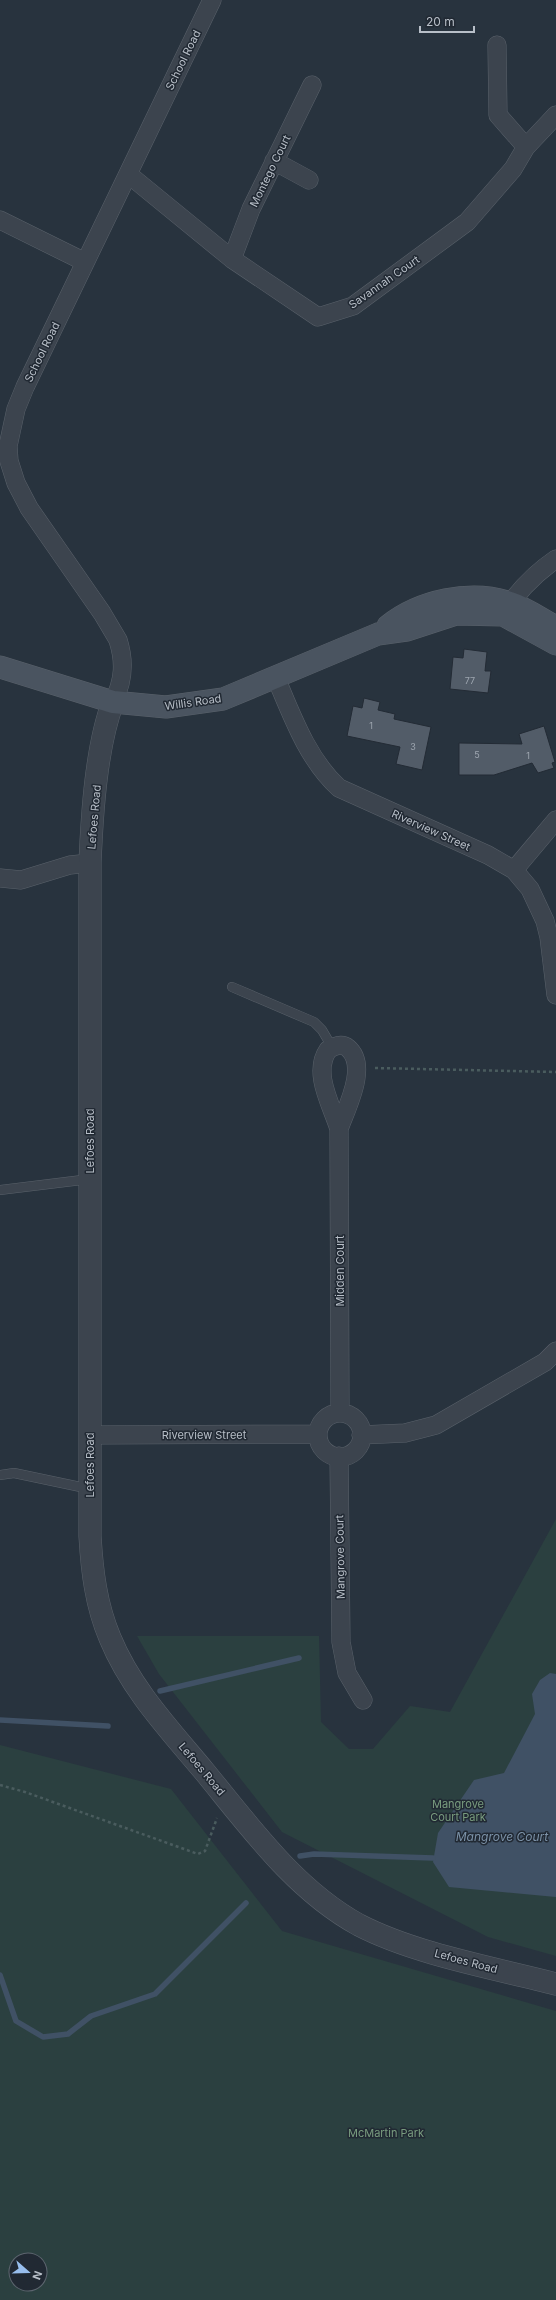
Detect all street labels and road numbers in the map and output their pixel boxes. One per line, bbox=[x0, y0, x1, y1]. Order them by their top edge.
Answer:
street label: School Road bbox=[162, 28, 204, 92]
street label: Montego Court bbox=[247, 132, 294, 209]
street label: Savannah Court bbox=[346, 252, 422, 312]
street label: School Road bbox=[21, 320, 63, 384]
street label: Willis Road bbox=[164, 691, 222, 713]
street label: Lefoes Road bbox=[84, 784, 104, 850]
street label: Riverview Street bbox=[389, 806, 473, 854]
street label: Lefoes Road bbox=[83, 1109, 97, 1173]
street label: Midden Court bbox=[333, 1235, 347, 1307]
street label: Riverview Street bbox=[162, 1428, 247, 1442]
street label: Lefoes Road bbox=[83, 1433, 97, 1497]
street label: Mangrove Court bbox=[332, 1514, 348, 1599]
street label: Lefoes Road bbox=[176, 1740, 228, 1798]
street label: Lefoes Road bbox=[433, 1946, 499, 1976]

